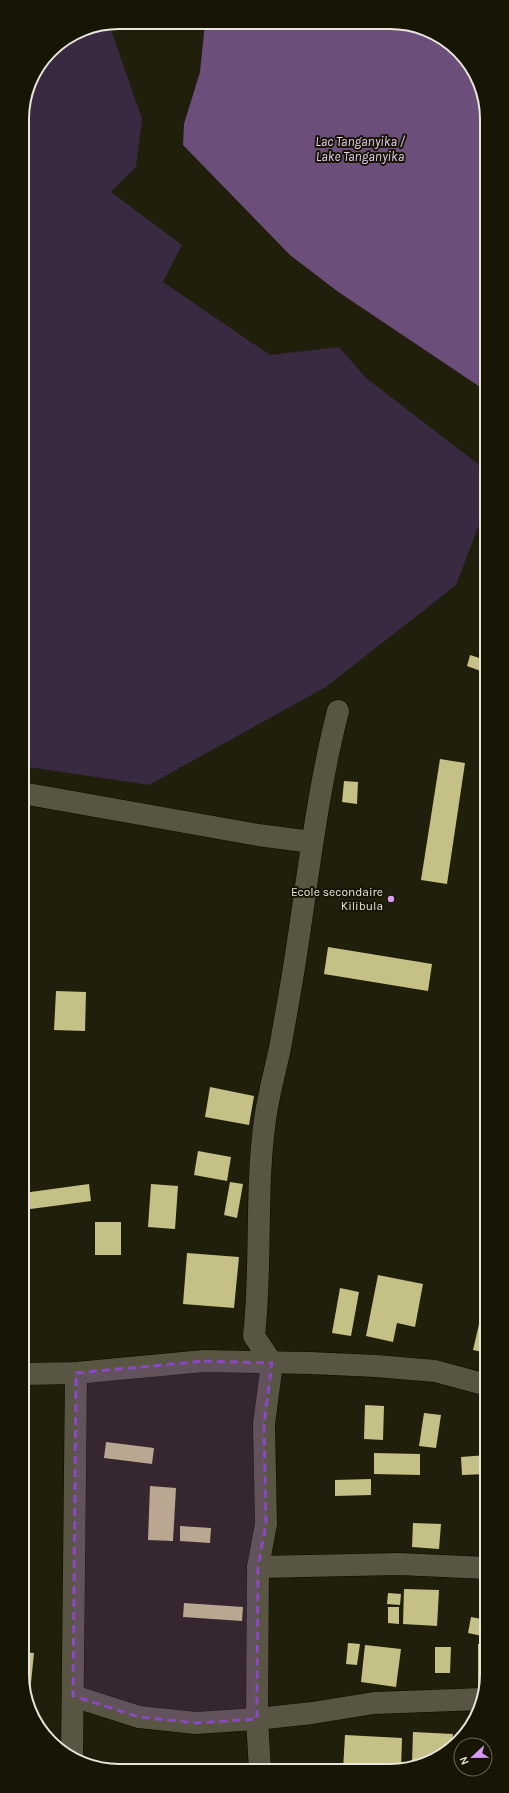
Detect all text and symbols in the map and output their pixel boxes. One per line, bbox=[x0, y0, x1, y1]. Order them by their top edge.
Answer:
water label: Lac Tanganyika / Lake Tanganyika bbox=[315, 134, 406, 164]
place label: Ecole secondaire Kilibula bbox=[291, 885, 383, 913]
marker: Ecole secondaire Kilibula bbox=[386, 894, 396, 904]
north arrow bbox=[453, 1737, 493, 1777]
text: N bbox=[457, 1754, 472, 1767]

